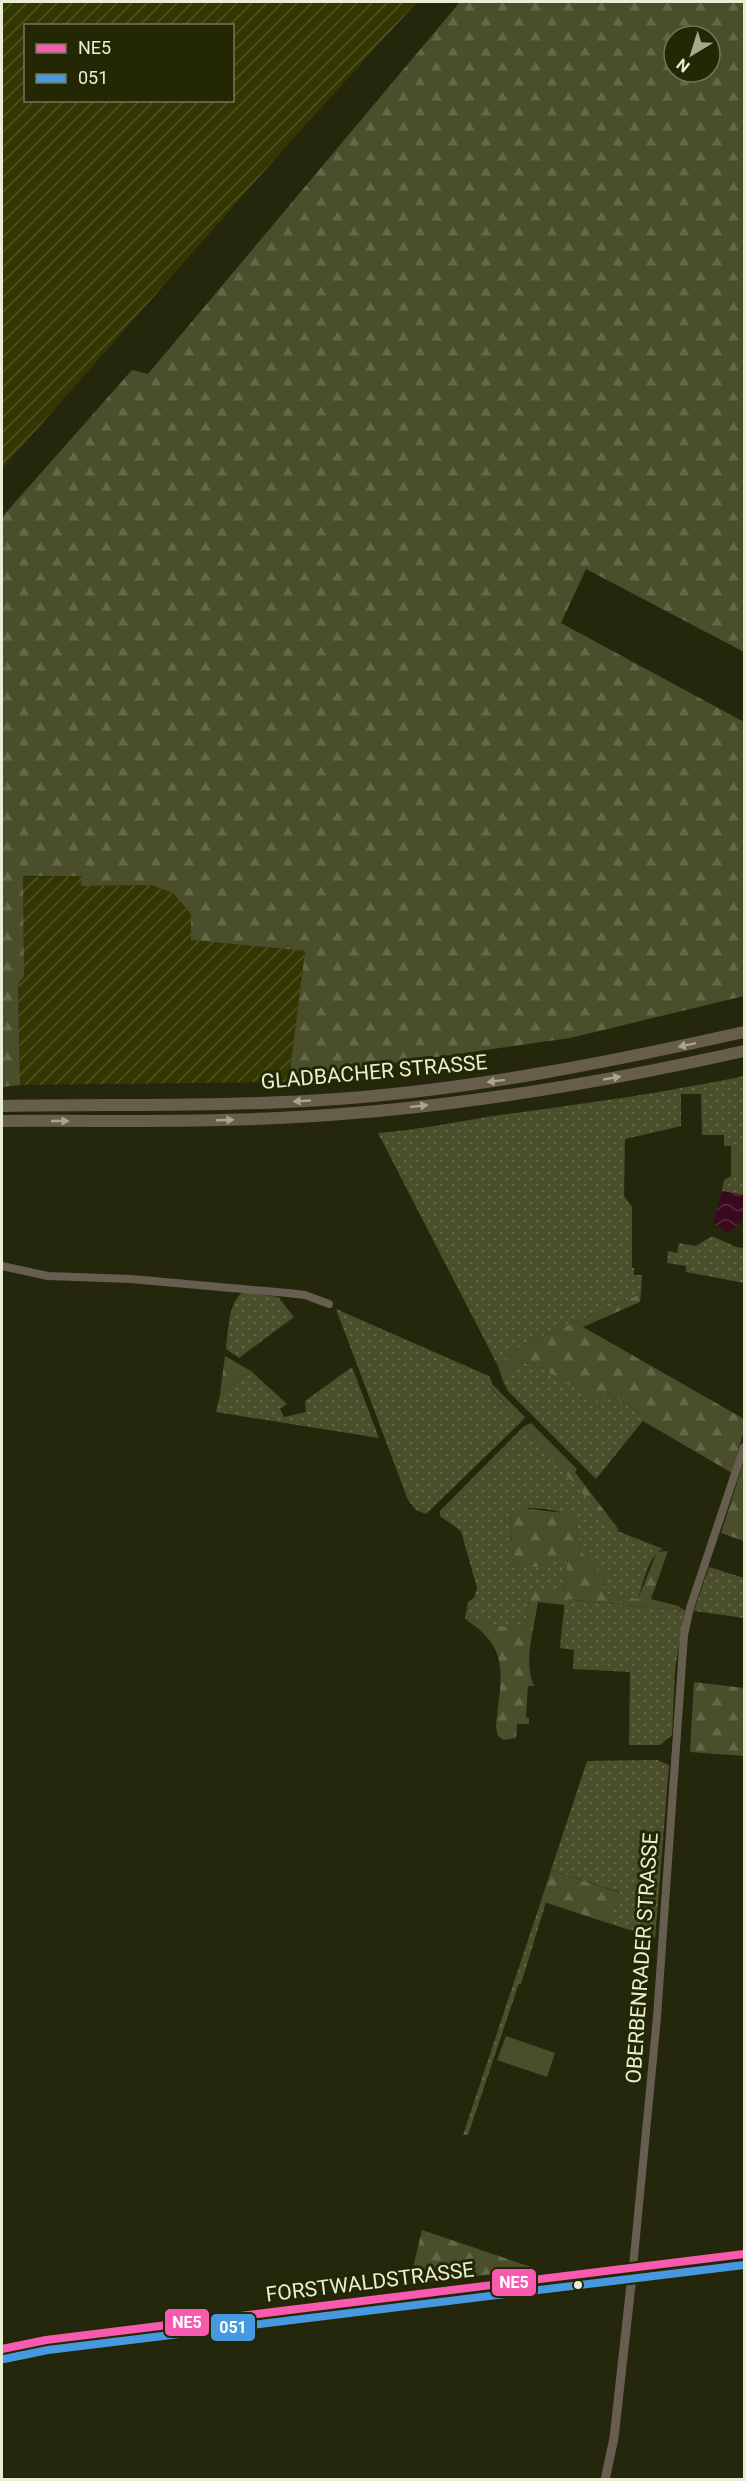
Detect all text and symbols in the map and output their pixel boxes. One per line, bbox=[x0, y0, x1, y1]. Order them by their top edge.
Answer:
legend bbox=[24, 24, 234, 102]
north arrow bbox=[662, 24, 722, 84]
text: NE5 bbox=[78, 37, 111, 58]
text: N bbox=[673, 54, 693, 76]
text: 051 bbox=[78, 67, 108, 88]
one-way arrow bbox=[678, 1040, 697, 1050]
street label: GLADBACHER STRASSE bbox=[260, 1050, 488, 1094]
one-way arrow bbox=[603, 1073, 622, 1082]
one-way arrow bbox=[486, 1076, 505, 1085]
one-way arrow bbox=[292, 1096, 311, 1106]
one-way arrow bbox=[410, 1101, 429, 1111]
one-way arrow bbox=[215, 1115, 234, 1125]
one-way arrow bbox=[50, 1116, 69, 1126]
street label: OBERBENRADER STRASSE bbox=[621, 1832, 663, 2084]
street label: FORSTWALDSTRASSE bbox=[264, 2257, 476, 2307]
line badge: NE5 bbox=[491, 2268, 537, 2297]
text: NE5 bbox=[499, 2273, 529, 2292]
unlabelled marker bbox=[572, 2279, 584, 2291]
line badge: NE5 bbox=[164, 2308, 210, 2337]
text: NE5 bbox=[172, 2313, 202, 2332]
line badge: 051 bbox=[210, 2313, 256, 2342]
text: 051 bbox=[219, 2318, 247, 2337]

